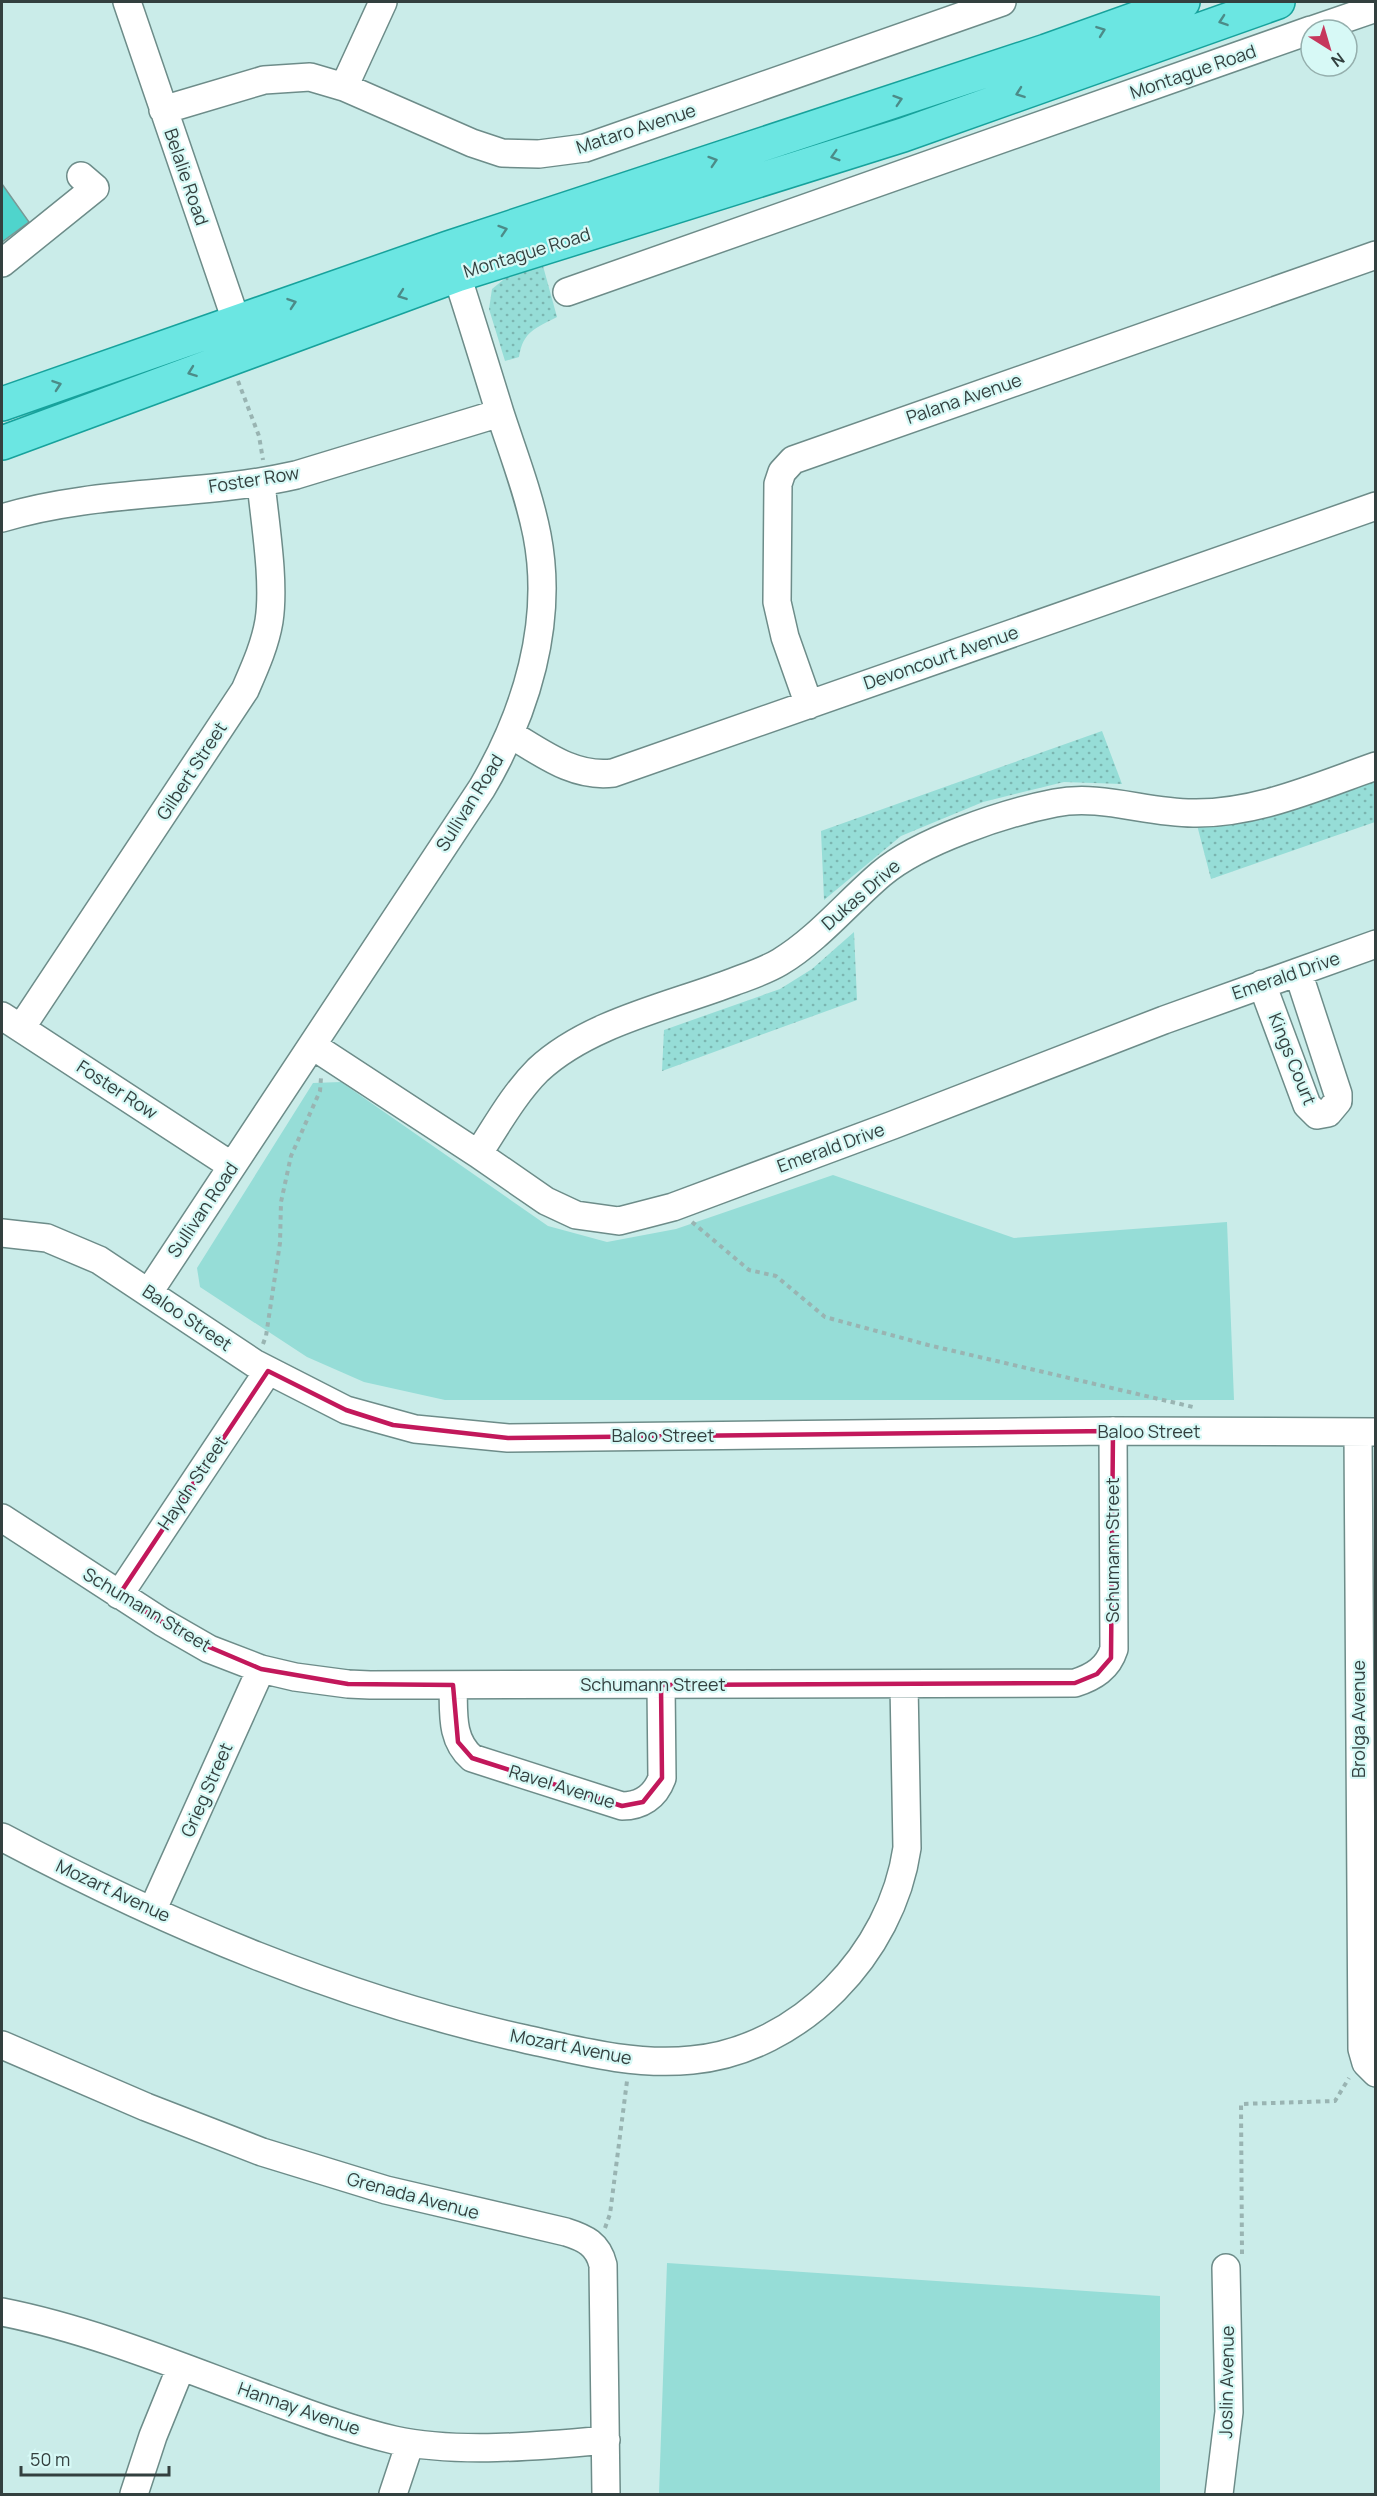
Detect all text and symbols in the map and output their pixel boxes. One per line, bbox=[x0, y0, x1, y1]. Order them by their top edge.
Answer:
one-way arrow bbox=[1218, 14, 1229, 27]
north arrow bbox=[1299, 18, 1359, 78]
one-way arrow bbox=[1095, 26, 1106, 39]
street label: Montague Road bbox=[1126, 38, 1259, 104]
text: N bbox=[1327, 48, 1349, 72]
one-way arrow bbox=[1015, 86, 1026, 99]
one-way arrow bbox=[892, 95, 903, 107]
street label: Mataro Avenue bbox=[573, 97, 699, 159]
street label: Belalie Road bbox=[159, 125, 215, 228]
one-way arrow bbox=[830, 149, 841, 162]
one-way arrow bbox=[707, 156, 718, 168]
street label: Montague Road bbox=[460, 221, 593, 283]
one-way arrow bbox=[497, 225, 508, 237]
one-way arrow bbox=[397, 288, 408, 301]
one-way arrow bbox=[286, 297, 297, 310]
one-way arrow bbox=[187, 365, 198, 378]
street label: Palana Avenue bbox=[903, 367, 1025, 429]
one-way arrow bbox=[51, 379, 62, 392]
street label: Foster Row bbox=[207, 460, 301, 498]
street label: Devoncourt Avenue bbox=[860, 619, 1021, 695]
street label: Gilbert Street bbox=[150, 717, 232, 824]
street label: Sullivan Road bbox=[430, 749, 508, 855]
street label: Dukas Drive bbox=[816, 853, 905, 935]
street label: Emerald Drive bbox=[1229, 945, 1343, 1005]
street label: Kings Court bbox=[1264, 1009, 1322, 1108]
street label: Foster Row bbox=[73, 1054, 163, 1124]
street label: Emerald Drive bbox=[774, 1117, 888, 1178]
street label: Sullivan Road bbox=[161, 1157, 243, 1262]
street label: Baloo Street bbox=[138, 1278, 237, 1356]
street label: Baloo Street bbox=[1098, 1419, 1201, 1443]
street label: Baloo Street bbox=[612, 1423, 715, 1447]
street label: Haydn Street bbox=[152, 1431, 233, 1534]
street label: Schumann Street bbox=[1100, 1477, 1124, 1623]
street label: Schumann Street bbox=[79, 1561, 216, 1657]
street label: Brolga Avenue bbox=[1346, 1660, 1370, 1778]
street label: Schumann Street bbox=[580, 1672, 726, 1696]
street label: Grieg Street bbox=[175, 1739, 238, 1841]
street label: Ravel Avenue bbox=[506, 1759, 618, 1814]
street label: Mozart Avenue bbox=[52, 1853, 174, 1927]
street label: Mozart Avenue bbox=[508, 2022, 634, 2070]
street label: Grenada Avenue bbox=[345, 2166, 482, 2224]
street label: Joslin Avenue bbox=[1213, 2325, 1239, 2439]
street label: Hannay Avenue bbox=[235, 2376, 364, 2440]
scale bar bbox=[21, 2439, 170, 2477]
text: 50 m bbox=[30, 2447, 70, 2471]

